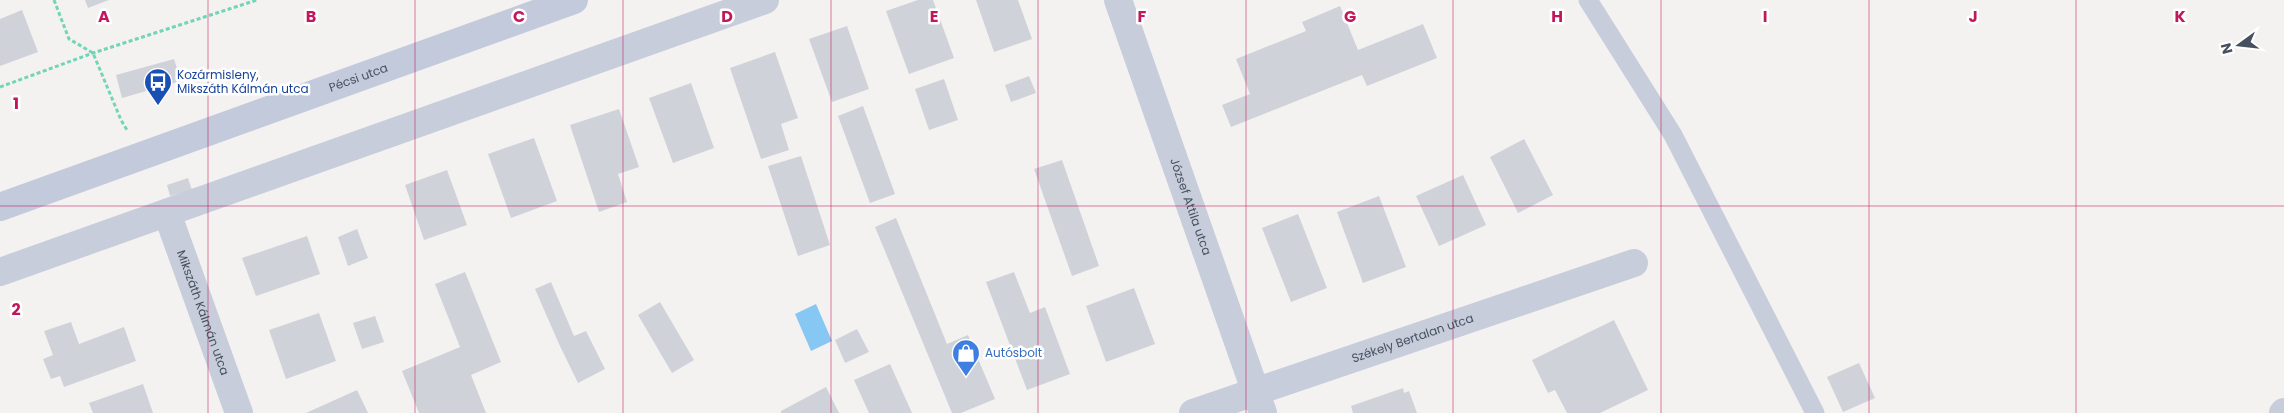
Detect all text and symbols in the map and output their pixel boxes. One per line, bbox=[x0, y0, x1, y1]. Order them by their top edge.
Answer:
text: A bbox=[98, 5, 110, 28]
text: B bbox=[306, 5, 316, 28]
text: C bbox=[513, 5, 525, 28]
text: D bbox=[721, 5, 733, 28]
text: E bbox=[930, 5, 938, 28]
text: F bbox=[1138, 5, 1147, 28]
text: G bbox=[1344, 5, 1356, 28]
text: H bbox=[1551, 5, 1563, 28]
text: I bbox=[1763, 5, 1767, 28]
text: J bbox=[1968, 5, 1978, 28]
text: K bbox=[2174, 5, 2186, 28]
north arrow bbox=[2214, 20, 2264, 70]
text: N bbox=[2215, 41, 2237, 56]
street label: Pécsi utca bbox=[326, 59, 390, 96]
place label: Kozármisleny, Mikszáth Kálmán utca bbox=[177, 66, 309, 97]
bus stop icon: Kozármisleny, Mikszáth Kálmán utca bbox=[143, 67, 173, 106]
text: 1 bbox=[13, 92, 19, 115]
street label: József Attila utca bbox=[1166, 156, 1216, 257]
street label: Mikszáth Kálmán utca bbox=[173, 248, 234, 377]
text: 2 bbox=[11, 298, 21, 321]
street label: Székely Bertalan utca bbox=[1349, 309, 1476, 366]
shop icon: Autósbolt bbox=[951, 338, 981, 377]
place label: Autósbolt bbox=[985, 344, 1042, 361]

